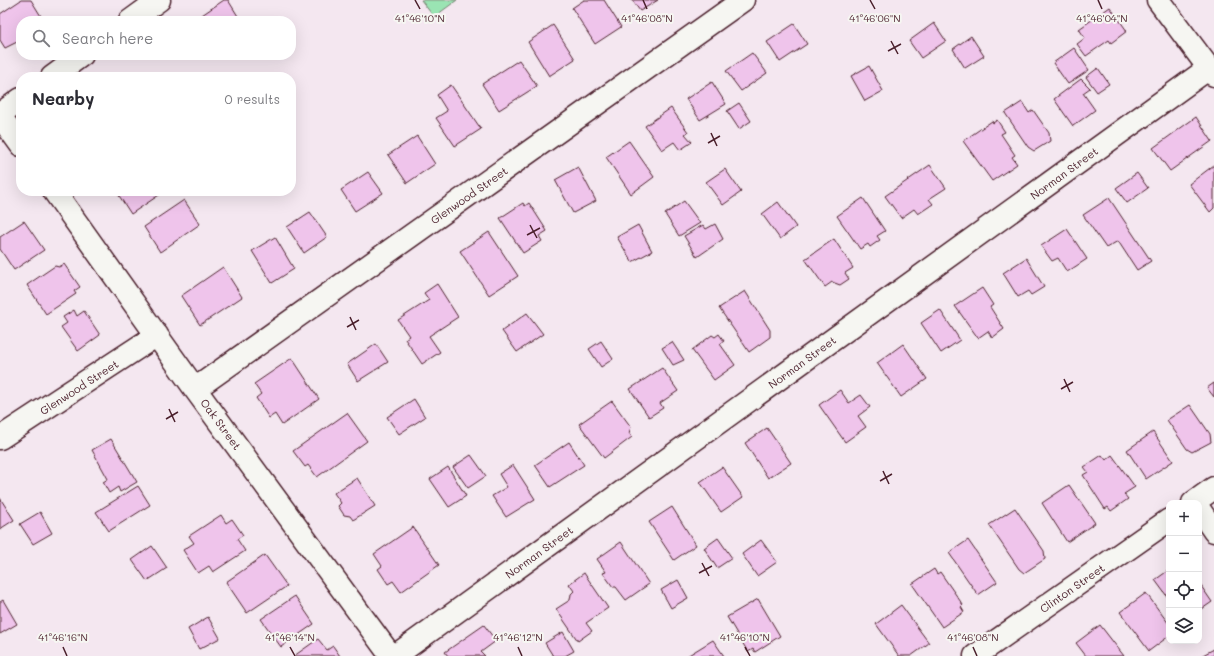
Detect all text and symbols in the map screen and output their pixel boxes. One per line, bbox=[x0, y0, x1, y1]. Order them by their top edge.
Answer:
text: 41°46'10"N bbox=[395, 11, 445, 25]
text: 41°46'08"N bbox=[621, 11, 673, 25]
text: 41°46'06"N bbox=[849, 11, 901, 25]
text: 41°46'04"N bbox=[1076, 11, 1128, 25]
search box bbox=[16, 16, 296, 60]
icon: search bbox=[30, 27, 52, 49]
text: Search here bbox=[62, 28, 153, 48]
text: Nearby bbox=[32, 87, 94, 109]
text: 0 results bbox=[225, 90, 280, 107]
street label: Norman Street bbox=[1027, 143, 1101, 203]
street label: Glenwood Street bbox=[427, 163, 511, 227]
street label: Norman Street bbox=[765, 332, 839, 392]
street label: Glenwood Street bbox=[37, 356, 121, 418]
street label: Oak Street bbox=[197, 395, 245, 453]
map controls bbox=[1166, 500, 1202, 644]
button: + bbox=[1166, 500, 1202, 536]
street label: Norman Street bbox=[502, 522, 576, 582]
button: − bbox=[1166, 536, 1202, 572]
street label: Clinton Street bbox=[1037, 560, 1108, 616]
button: locate bbox=[1166, 572, 1202, 608]
button: layers bbox=[1166, 608, 1202, 644]
text: 41°46'16"N bbox=[38, 630, 88, 644]
text: 41°46'14"N bbox=[265, 630, 315, 644]
text: 41°46'12"N bbox=[493, 630, 543, 644]
text: 41°46'10"N bbox=[720, 630, 770, 644]
text: 41°46'08"N bbox=[947, 630, 999, 644]

